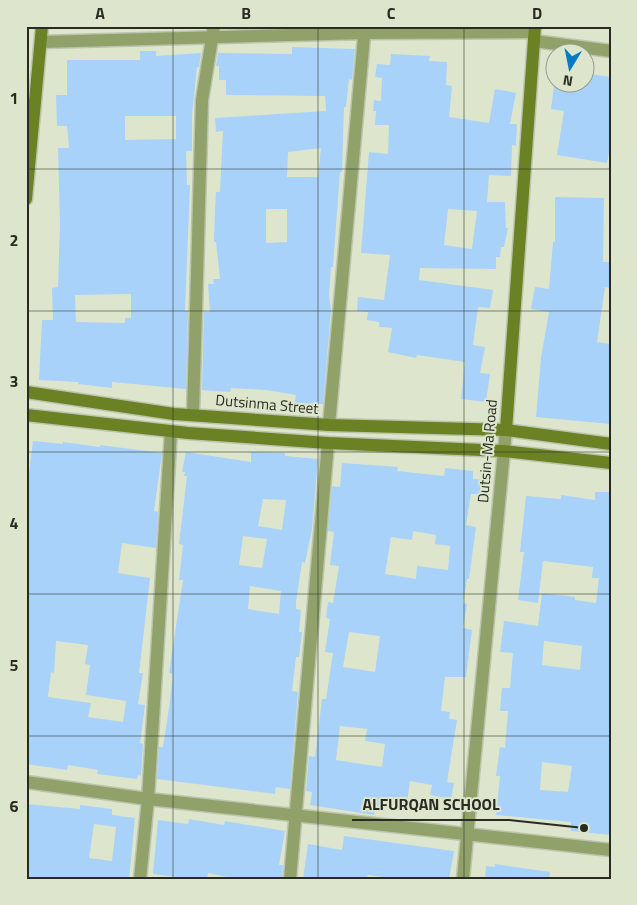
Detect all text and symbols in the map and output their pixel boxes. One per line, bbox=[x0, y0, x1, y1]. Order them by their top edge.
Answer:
text: A bbox=[95, 1, 105, 25]
text: B bbox=[241, 1, 251, 25]
text: C bbox=[387, 1, 396, 25]
text: D bbox=[532, 1, 542, 25]
north arrow bbox=[544, 42, 594, 92]
text: N bbox=[561, 70, 574, 92]
text: 1 bbox=[10, 86, 18, 110]
text: 2 bbox=[10, 228, 18, 252]
text: 3 bbox=[10, 369, 18, 393]
street label: Dutsinma Street bbox=[215, 388, 320, 420]
street label: Dutsin-Ma Road bbox=[471, 398, 503, 504]
text: 4 bbox=[10, 511, 19, 535]
text: 5 bbox=[10, 653, 19, 677]
callout: ALFURQAN SCHOOL bbox=[352, 789, 509, 820]
text: ALFURQAN SCHOOL bbox=[362, 792, 500, 816]
text: 6 bbox=[10, 794, 19, 818]

